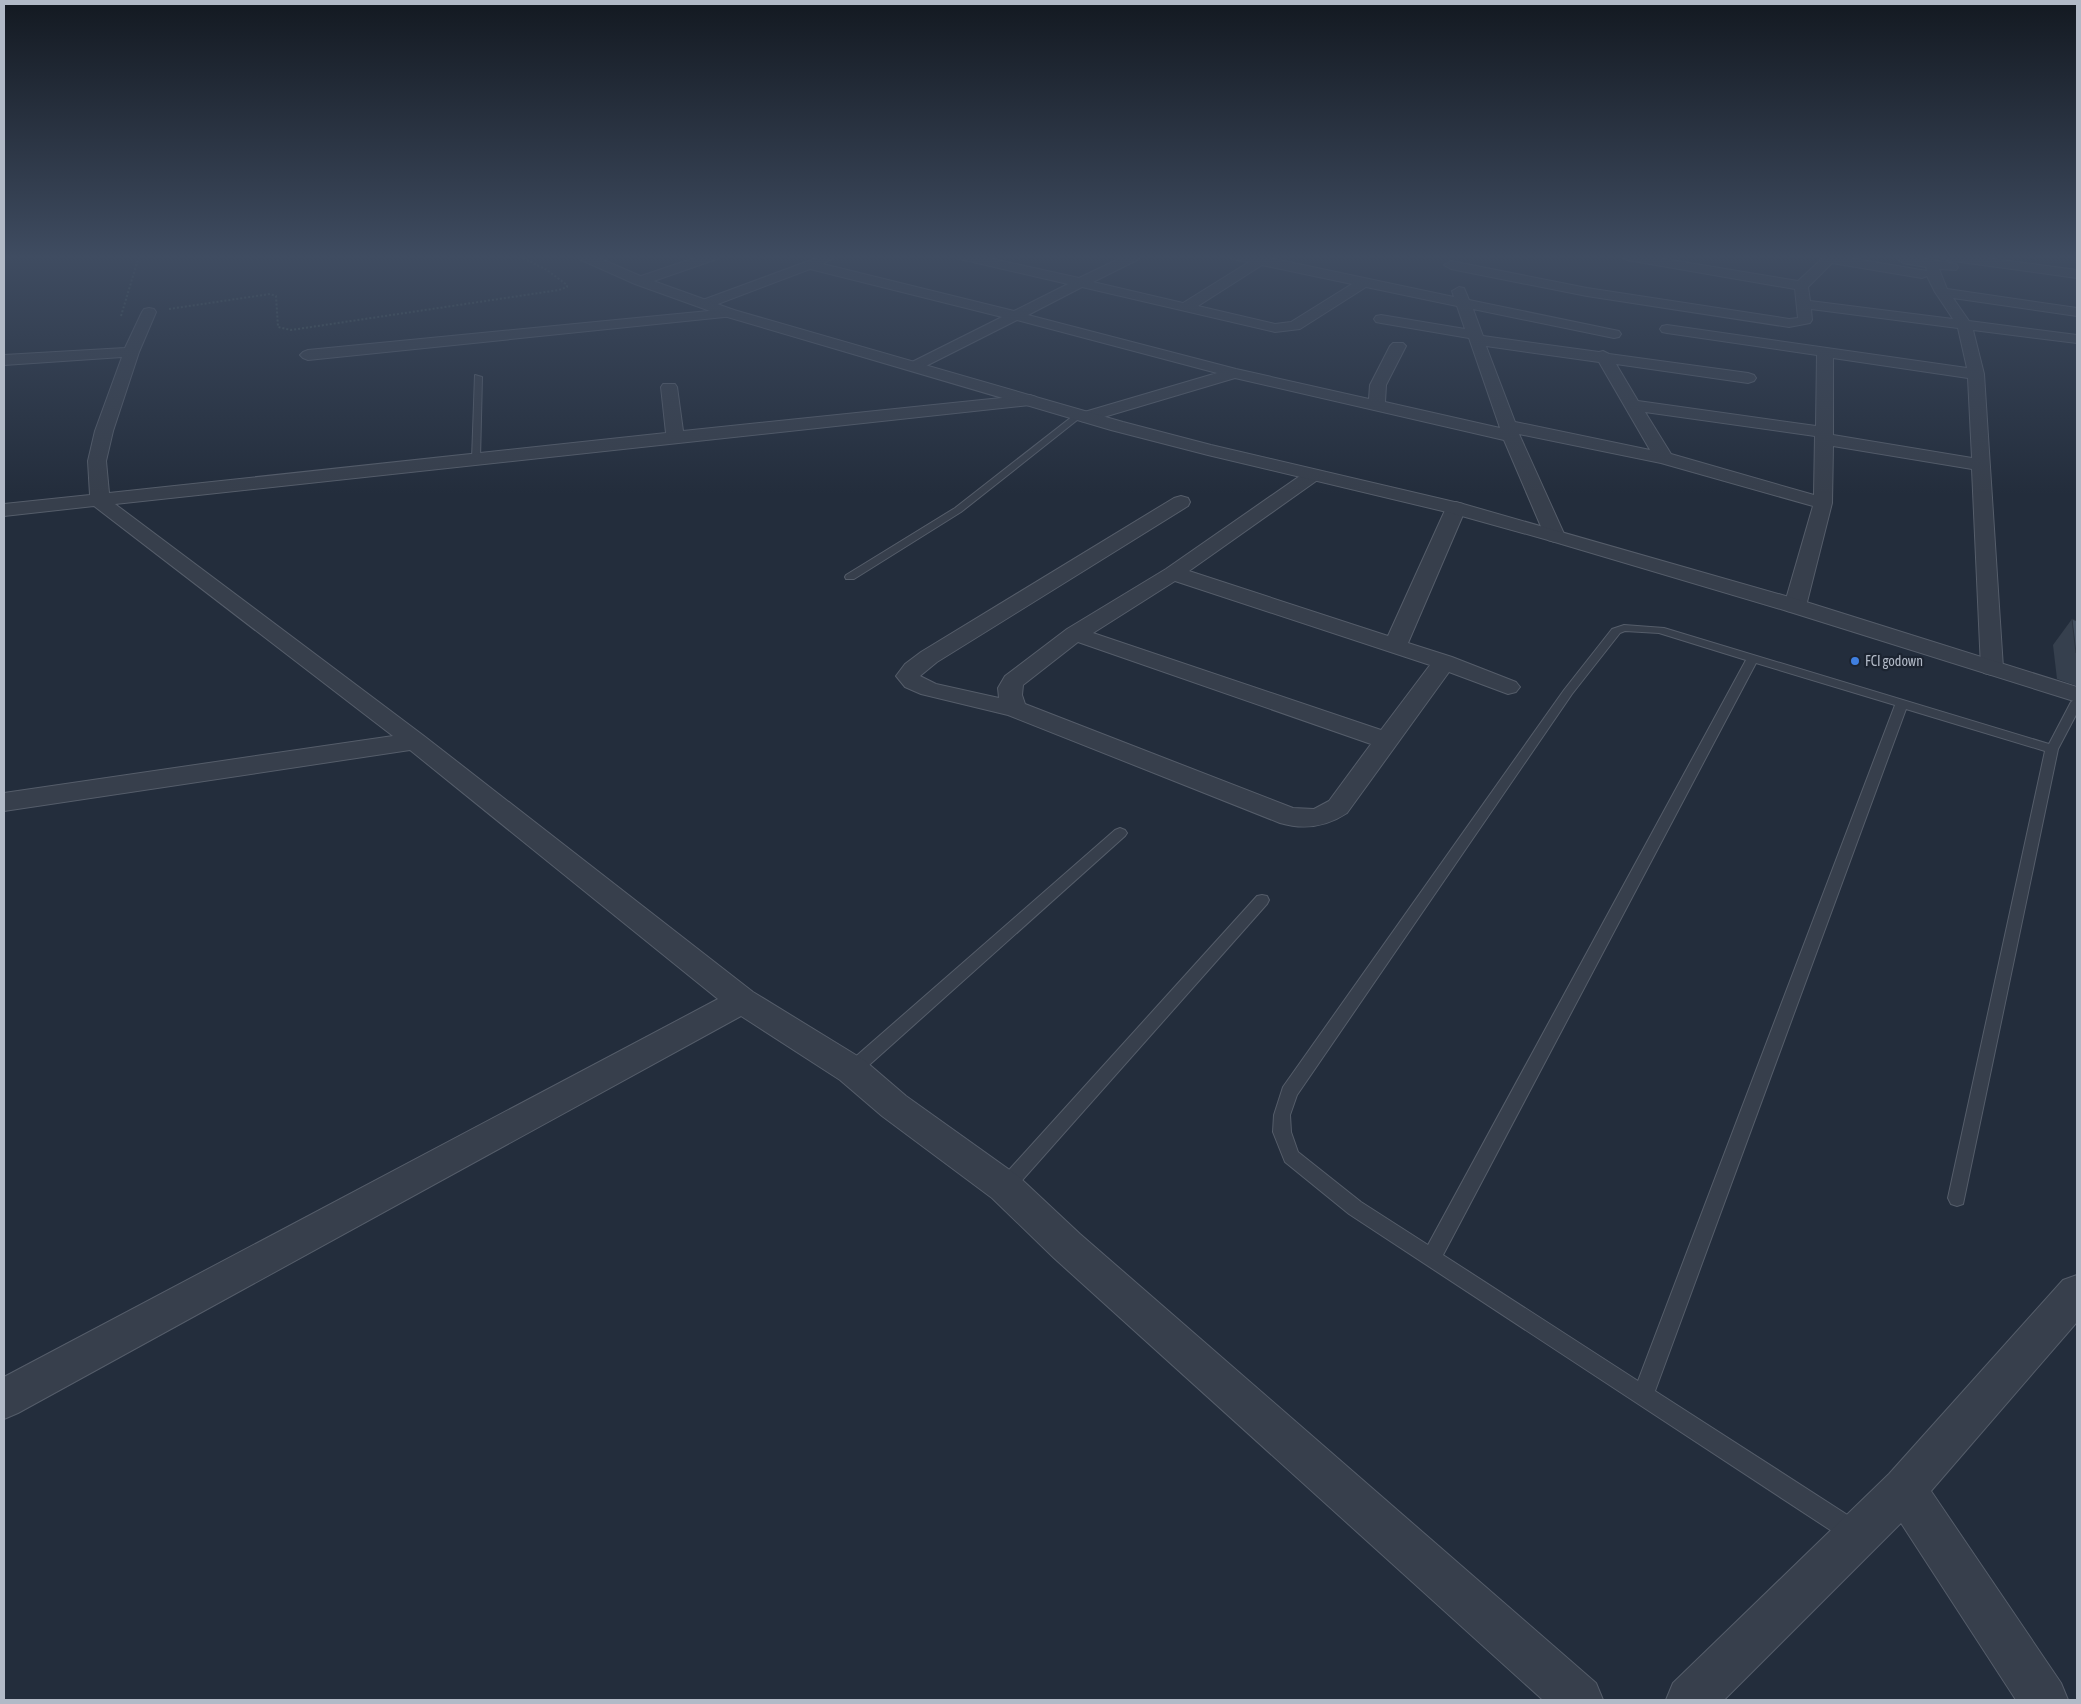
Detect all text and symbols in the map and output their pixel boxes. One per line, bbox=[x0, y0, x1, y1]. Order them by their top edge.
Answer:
place label: FCI godown bbox=[1865, 653, 1923, 669]
marker: FCI godown bbox=[1849, 655, 1861, 667]

